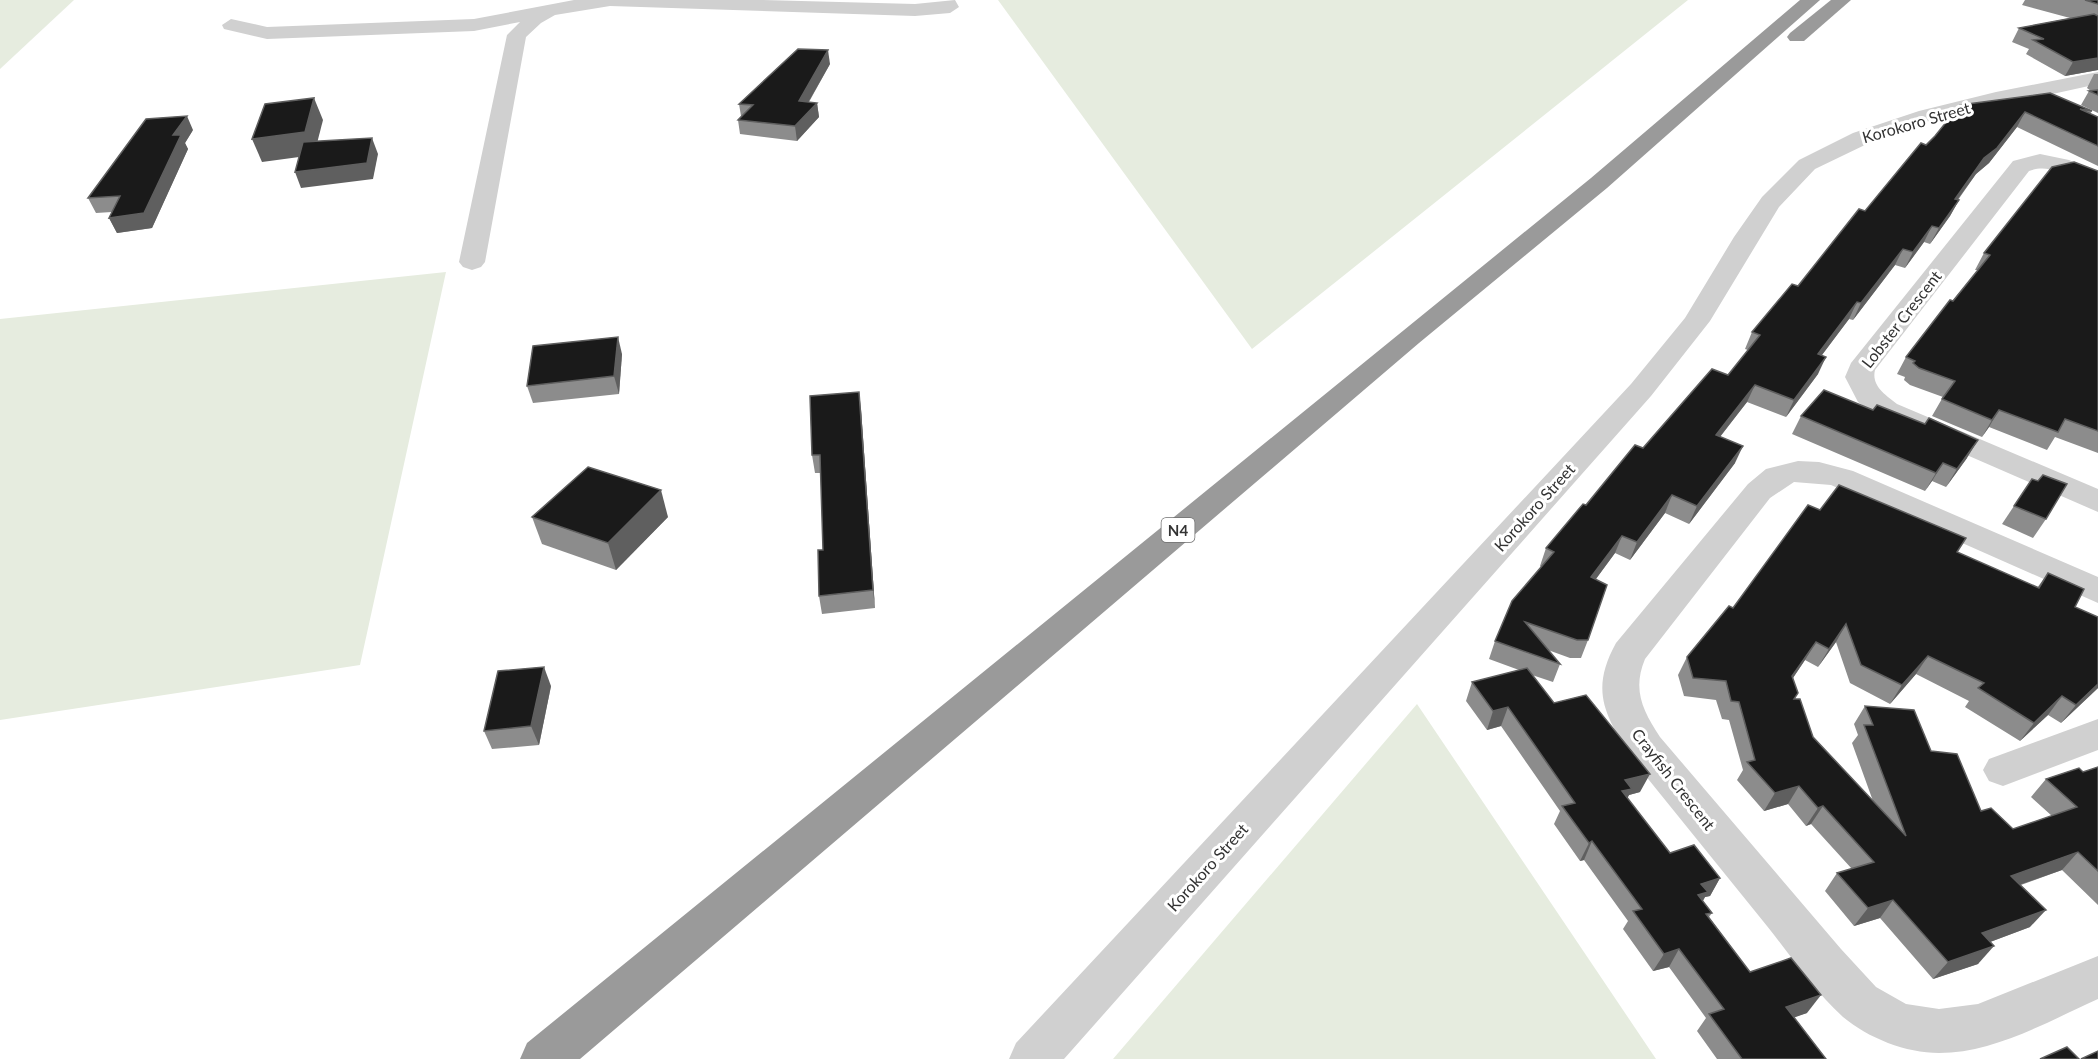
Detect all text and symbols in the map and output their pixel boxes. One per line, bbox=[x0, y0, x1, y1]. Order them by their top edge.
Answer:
street label: Korokoro Street bbox=[1860, 97, 1972, 146]
street label: Lobster Crescent bbox=[1857, 266, 1945, 371]
street label: Korokoro Street bbox=[1490, 459, 1578, 555]
road number: N4 bbox=[1162, 518, 1194, 542]
street label: Crayfish Crescent bbox=[1629, 725, 1720, 834]
street label: Korokoro Street bbox=[1163, 819, 1251, 915]

